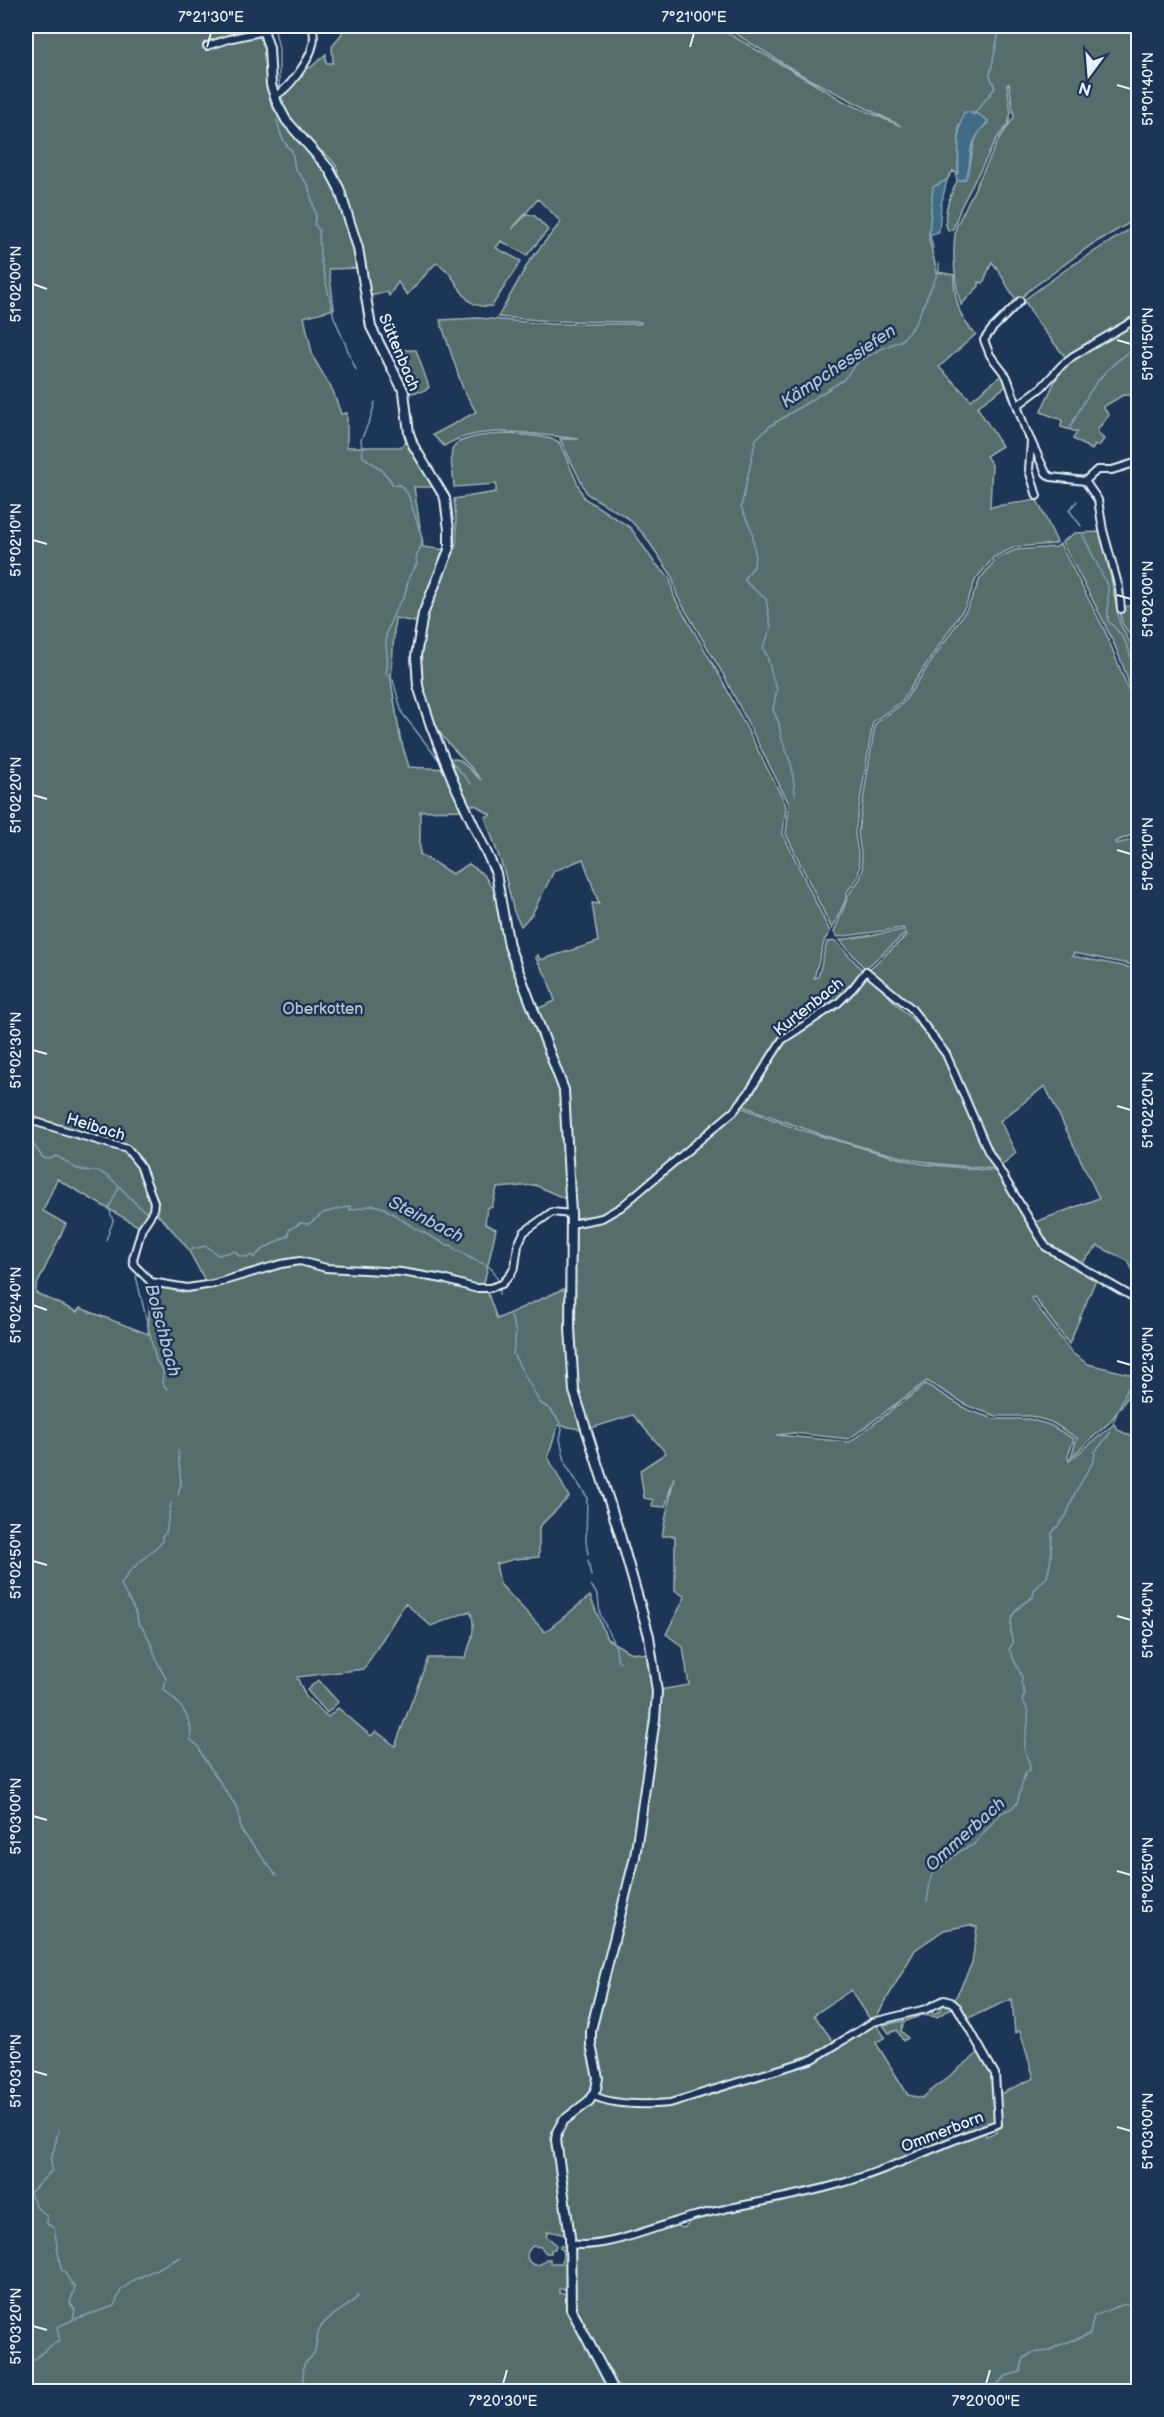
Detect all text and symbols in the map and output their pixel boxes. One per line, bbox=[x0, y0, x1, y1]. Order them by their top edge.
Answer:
text: 7°21'30"E bbox=[178, 8, 244, 27]
text: 7°21'00"E bbox=[661, 8, 727, 27]
north arrow bbox=[1059, 45, 1119, 105]
text: 51°01'40"N bbox=[1139, 52, 1158, 126]
text: N bbox=[1077, 77, 1094, 99]
text: 51°02'00"N bbox=[7, 246, 26, 322]
text: 51°01'50"N bbox=[1139, 307, 1158, 381]
street label: Süttenbach bbox=[374, 311, 423, 394]
water label: Kämpchessiefen bbox=[777, 320, 900, 413]
text: 51°02'10"N bbox=[7, 503, 26, 577]
text: 51°02'00"N bbox=[1139, 561, 1158, 637]
text: 51°02'20"N bbox=[7, 757, 26, 833]
text: 51°02'10"N bbox=[1139, 817, 1158, 891]
street label: Kurtenbach bbox=[770, 974, 848, 1040]
park label: Oberkotten bbox=[283, 1000, 363, 1019]
text: 51°02'30"N bbox=[7, 1011, 26, 1089]
text: 51°02'20"N bbox=[1139, 1072, 1158, 1148]
street label: Heibach bbox=[64, 1110, 127, 1145]
water label: Steinbach bbox=[385, 1192, 467, 1247]
text: 51°02'40"N bbox=[7, 1266, 26, 1344]
water label: Bolschbach bbox=[140, 1282, 185, 1379]
text: 51°02'30"N bbox=[1139, 1326, 1158, 1404]
text: 51°02'50"N bbox=[7, 1523, 26, 1599]
text: 51°02'40"N bbox=[1139, 1581, 1158, 1659]
text: 51°03'00"N bbox=[7, 1777, 26, 1855]
water label: Ommerbach bbox=[921, 1793, 1010, 1876]
text: 51°02'50"N bbox=[1139, 1837, 1158, 1913]
text: 51°03'10"N bbox=[7, 2034, 26, 2108]
text: 51°03'00"N bbox=[1139, 2092, 1158, 2170]
street label: Ommerborn bbox=[899, 2108, 986, 2157]
text: 51°03'20"N bbox=[7, 2287, 26, 2365]
text: 7°20'30"E bbox=[469, 2392, 538, 2411]
text: 7°20'00"E bbox=[952, 2392, 1020, 2411]

